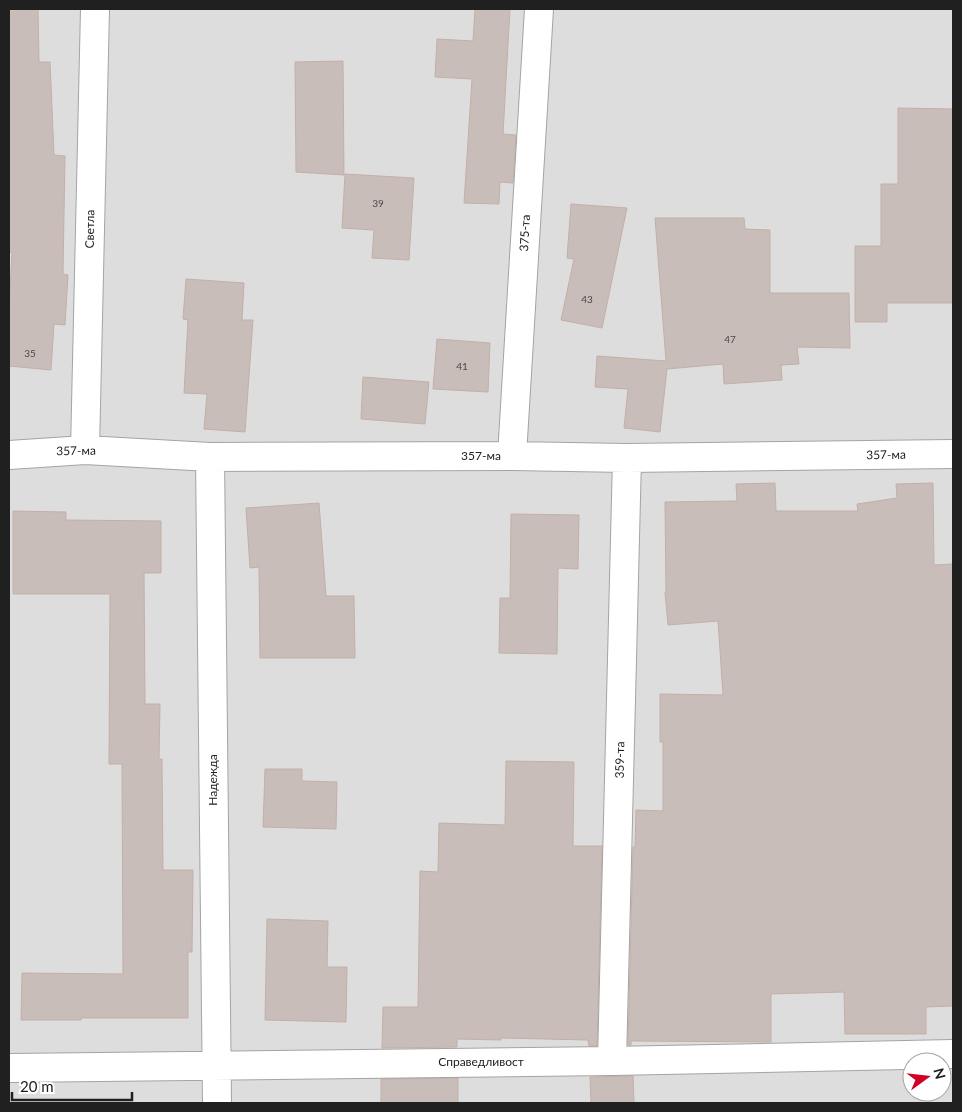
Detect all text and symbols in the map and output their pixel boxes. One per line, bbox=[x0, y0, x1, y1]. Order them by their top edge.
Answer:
house number: 39 bbox=[372, 197, 384, 209]
street label: Светла bbox=[82, 210, 97, 248]
street label: 375-та bbox=[516, 214, 533, 252]
house number: 43 bbox=[581, 293, 593, 305]
house number: 47 bbox=[724, 333, 736, 345]
house number: 35 bbox=[24, 347, 36, 359]
house number: 41 bbox=[456, 360, 468, 372]
street label: 357-ма bbox=[56, 443, 96, 458]
street label: 357-ма bbox=[866, 447, 906, 462]
street label: 357-ма bbox=[461, 448, 501, 463]
street label: 359-та bbox=[612, 741, 627, 779]
street label: Надежда bbox=[205, 754, 220, 806]
north arrow bbox=[902, 1052, 952, 1102]
street label: Справедливост bbox=[438, 1054, 524, 1069]
text: N bbox=[930, 1066, 950, 1081]
scale bar bbox=[12, 1070, 132, 1102]
text: 20 m bbox=[20, 1077, 54, 1095]

